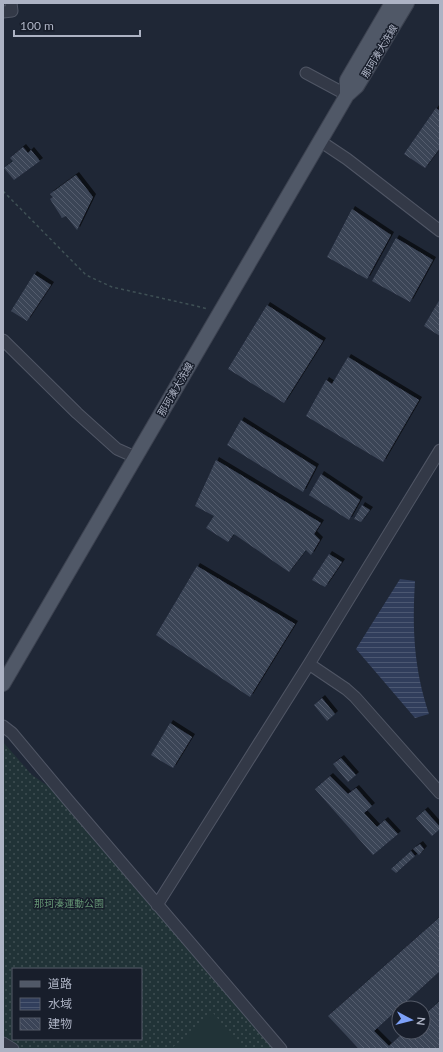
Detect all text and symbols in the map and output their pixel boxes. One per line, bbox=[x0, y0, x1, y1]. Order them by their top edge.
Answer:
scale bar bbox=[14, 12, 140, 38]
text: 100 m bbox=[20, 18, 54, 33]
street label: 那珂湊大洗線 bbox=[358, 22, 400, 80]
street label: 那珂湊大洗線 bbox=[155, 360, 195, 418]
park label: 那珂湊運動公園 bbox=[34, 897, 104, 909]
legend bbox=[12, 968, 142, 1040]
text: 道路 bbox=[48, 976, 72, 991]
text: 水域 bbox=[48, 996, 72, 1011]
north arrow bbox=[391, 1000, 431, 1040]
text: 建物 bbox=[48, 1016, 72, 1031]
text: N bbox=[414, 1016, 428, 1026]

